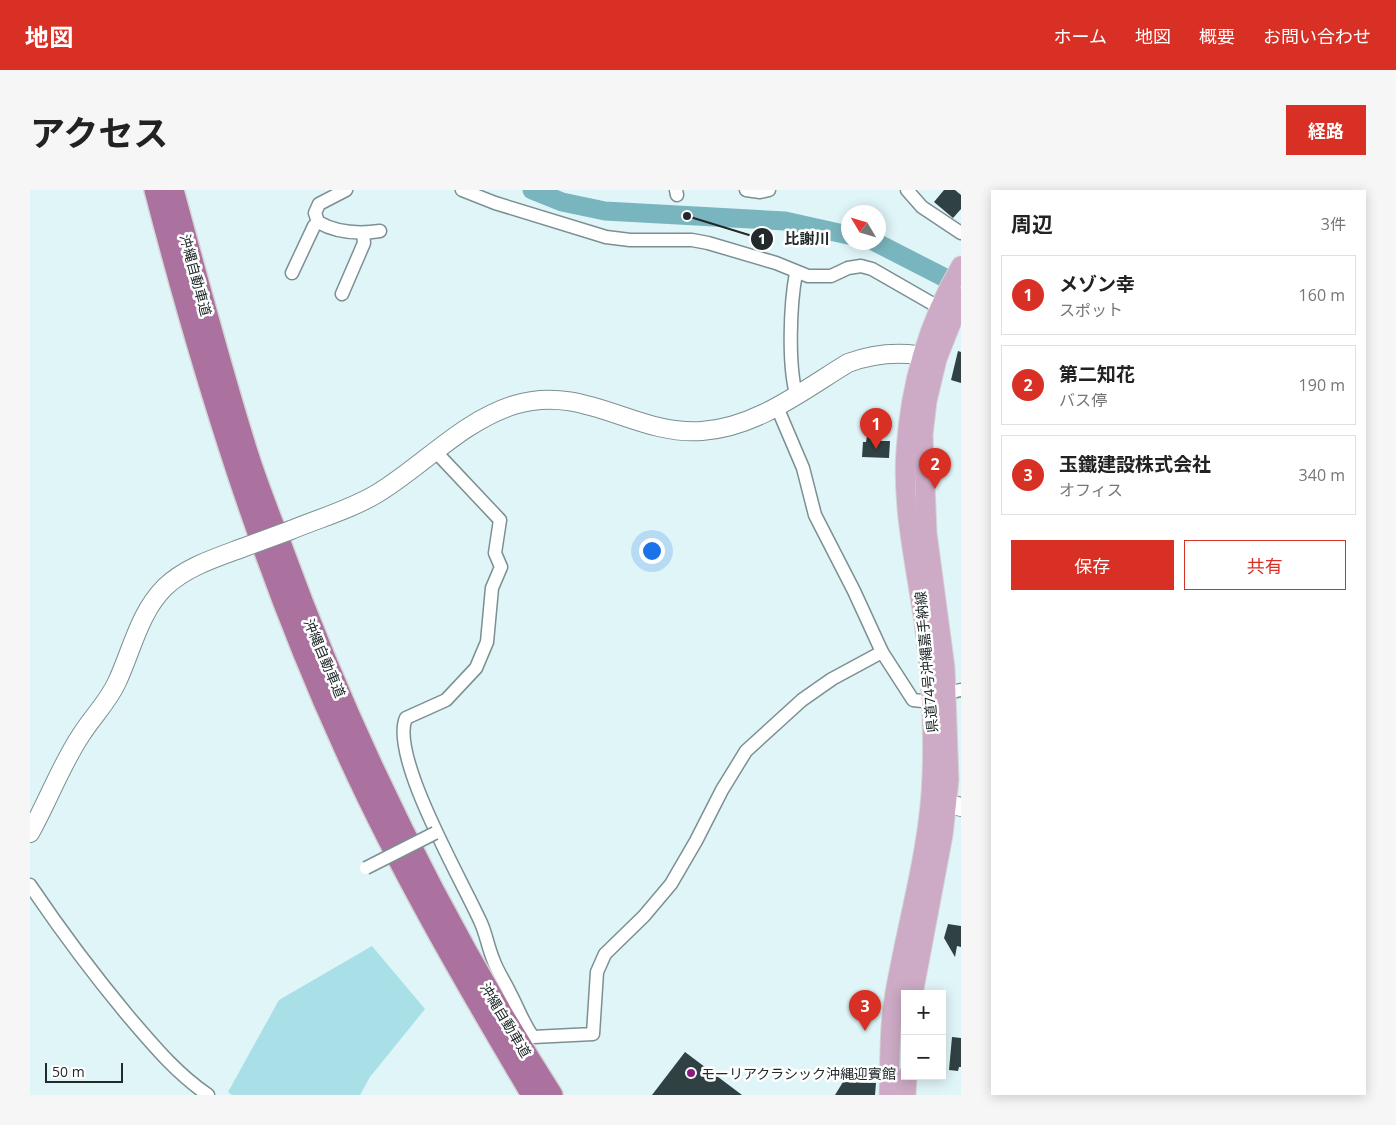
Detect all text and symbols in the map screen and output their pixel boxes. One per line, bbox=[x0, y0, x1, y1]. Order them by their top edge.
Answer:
text: 地図 bbox=[25, 20, 73, 53]
text: ホーム bbox=[1054, 24, 1107, 48]
text: 地図 bbox=[1135, 24, 1171, 48]
text: 概要 bbox=[1199, 24, 1235, 48]
text: お問い合わせ bbox=[1263, 24, 1371, 48]
button: 経路 bbox=[1286, 105, 1366, 155]
text: アクセス bbox=[30, 109, 168, 156]
north arrow bbox=[841, 205, 886, 250]
text: 周辺 bbox=[1011, 210, 1053, 238]
text: 3件 bbox=[1321, 213, 1346, 235]
callout: 比謝川 bbox=[749, 224, 839, 254]
text: 1 bbox=[758, 228, 766, 248]
text: 比謝川 bbox=[784, 228, 830, 248]
street label: 沖縄自動車道 bbox=[176, 232, 216, 318]
text: メゾン幸 bbox=[1059, 271, 1135, 297]
text: 1 bbox=[1023, 284, 1033, 306]
text: 160 m bbox=[1299, 284, 1345, 306]
text: スポット bbox=[1059, 299, 1123, 321]
text: 第二知花 bbox=[1059, 361, 1135, 387]
text: 2 bbox=[1023, 374, 1033, 396]
text: 190 m bbox=[1299, 374, 1345, 396]
text: バス停 bbox=[1059, 389, 1107, 411]
pin: 1 bbox=[860, 408, 892, 449]
pin: 2 bbox=[919, 448, 951, 489]
text: 玉鐵建設株式会社 bbox=[1059, 451, 1211, 477]
text: 3 bbox=[1023, 464, 1033, 486]
text: 340 m bbox=[1299, 464, 1345, 486]
text: オフィス bbox=[1059, 479, 1123, 501]
your location bbox=[639, 538, 665, 564]
button: 保存 bbox=[1011, 540, 1174, 590]
button: 共有 bbox=[1184, 540, 1346, 590]
street label: 県道74号沖縄嘉手納線 bbox=[910, 590, 942, 734]
street label: 沖縄自動車道 bbox=[300, 616, 350, 700]
street label: 沖縄自動車道 bbox=[476, 979, 536, 1061]
pin: 3 bbox=[849, 990, 881, 1031]
map controls bbox=[901, 990, 946, 1080]
button: + bbox=[901, 990, 946, 1035]
button: − bbox=[901, 1035, 946, 1080]
scale bar bbox=[45, 1060, 122, 1083]
text: 50 m bbox=[52, 1062, 85, 1081]
place label: モーリアクラシック沖縄迎賓館 bbox=[701, 1064, 896, 1083]
marker: モーリアクラシック沖縄迎賓館 bbox=[685, 1067, 697, 1079]

